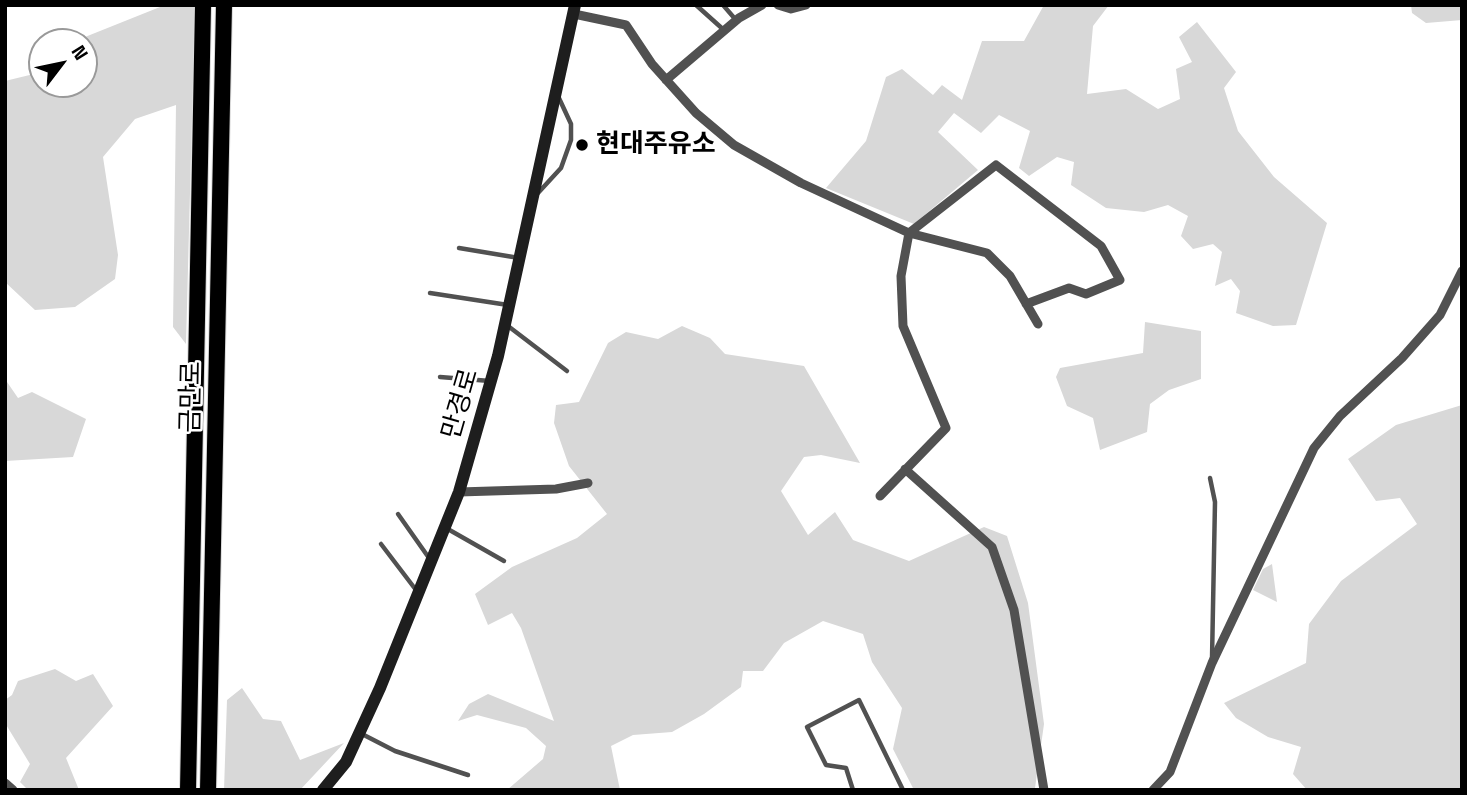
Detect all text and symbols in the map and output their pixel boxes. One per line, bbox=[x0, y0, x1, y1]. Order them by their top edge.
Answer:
north arrow bbox=[28, 28, 98, 98]
text: N bbox=[66, 41, 94, 65]
place label: 현대주유소 bbox=[596, 129, 716, 161]
marker: 현대주유소 bbox=[574, 137, 590, 153]
street label: 금만로 bbox=[176, 361, 208, 433]
street label: 만경로 bbox=[436, 365, 486, 443]

